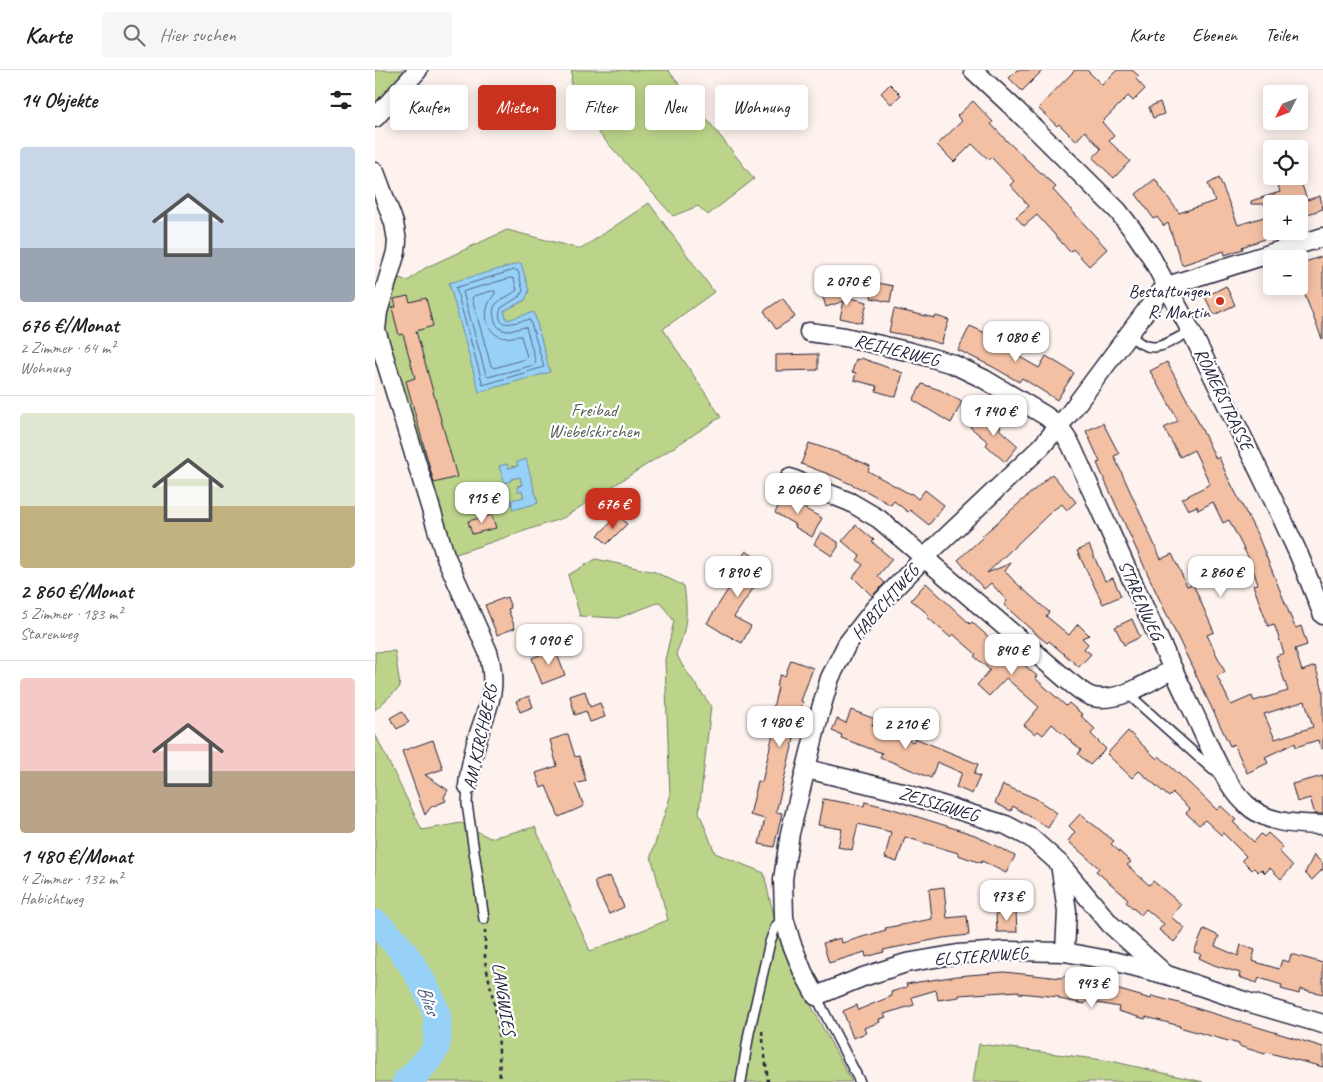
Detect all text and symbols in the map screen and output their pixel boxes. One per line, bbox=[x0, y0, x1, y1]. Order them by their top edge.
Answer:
search box bbox=[102, 12, 452, 57]
text: Karte bbox=[25, 20, 72, 50]
icon: search bbox=[120, 21, 148, 49]
text: Hier suchen bbox=[160, 23, 236, 47]
text: Karte bbox=[1129, 24, 1164, 46]
text: Ebenen bbox=[1192, 24, 1237, 46]
text: Teilen bbox=[1265, 24, 1298, 46]
chip: Kaufen bbox=[390, 85, 468, 130]
chip: Mieten bbox=[478, 85, 556, 130]
chip: Filter bbox=[566, 85, 635, 130]
chip: Neu bbox=[645, 85, 705, 130]
chip: Wohnung bbox=[715, 85, 808, 130]
north arrow bbox=[1263, 85, 1307, 130]
map controls bbox=[1263, 85, 1308, 295]
icon: filters bbox=[327, 86, 355, 114]
text: 14 Objekte bbox=[20, 87, 97, 113]
button: locate bbox=[1263, 140, 1308, 185]
icon: home bbox=[143, 180, 233, 270]
button: + bbox=[1263, 195, 1308, 240]
button: − bbox=[1263, 250, 1308, 295]
pin: 2 070 € bbox=[801, 264, 893, 307]
text: 2 070 € bbox=[825, 271, 869, 291]
place label: Bestattungen R. Martin bbox=[1128, 280, 1211, 323]
marker: Bestattungen R. Martin bbox=[1214, 295, 1226, 307]
text: 676 €/Monat bbox=[20, 312, 119, 338]
pin: 1 080 € bbox=[970, 320, 1062, 363]
text: 1 080 € bbox=[994, 327, 1038, 347]
street label: REIHERWEG bbox=[852, 329, 943, 372]
text: 2 Zimmer · 64 m² bbox=[20, 338, 115, 358]
street label: RÖMERSTRASSE bbox=[1190, 344, 1259, 456]
text: Wohnung bbox=[20, 358, 71, 378]
pin: 1 740 € bbox=[948, 394, 1040, 437]
park label: Freibad Wiebelskirchen bbox=[548, 399, 640, 442]
text: 1 740 € bbox=[972, 401, 1016, 421]
icon: home bbox=[143, 445, 233, 535]
pin: 2 060 € bbox=[752, 472, 844, 515]
text: 2 060 € bbox=[776, 479, 820, 499]
pin: 915 € bbox=[447, 482, 517, 524]
text: 915 € bbox=[466, 488, 498, 508]
pin: 676 € bbox=[578, 488, 648, 530]
text: 676 € bbox=[596, 494, 630, 514]
pin: 1 890 € bbox=[692, 556, 784, 598]
pin: 2 860 € bbox=[1175, 556, 1267, 598]
street label: STARENWEG bbox=[1114, 557, 1170, 646]
street label: HABICHTWEG bbox=[846, 558, 925, 644]
text: 1 890 € bbox=[716, 562, 760, 582]
text: 2 860 € bbox=[1199, 562, 1243, 582]
text: 2 860 €/Monat bbox=[20, 578, 133, 604]
text: 5 Zimmer · 183 m² bbox=[20, 604, 122, 624]
text: Starenweg bbox=[20, 624, 78, 644]
pin: 1 090 € bbox=[503, 624, 595, 666]
text: 1 090 € bbox=[527, 630, 571, 650]
pin: 840 € bbox=[977, 634, 1047, 676]
text: 840 € bbox=[996, 640, 1028, 660]
street label: AM KIRCHBERG bbox=[458, 680, 502, 792]
pin: 1 480 € bbox=[734, 706, 826, 748]
pin: 2 210 € bbox=[860, 708, 952, 750]
icon: home bbox=[143, 710, 233, 800]
text: 1 480 € bbox=[758, 712, 802, 732]
text: 2 210 € bbox=[884, 714, 928, 734]
street label: ZEISIGWEG bbox=[897, 782, 983, 827]
text: 1 480 €/Monat bbox=[20, 843, 132, 869]
text: 4 Zimmer · 132 m² bbox=[20, 869, 122, 889]
pin: 973 € bbox=[972, 880, 1042, 922]
text: 973 € bbox=[991, 886, 1023, 906]
text: Habichtweg bbox=[20, 889, 83, 909]
street label: ELSTERNWEG bbox=[934, 942, 1031, 970]
street label: LANGWIES bbox=[487, 961, 521, 1039]
pin: 943 € bbox=[1057, 966, 1127, 1009]
text: 943 € bbox=[1076, 973, 1108, 993]
water label: Blies bbox=[412, 982, 446, 1021]

